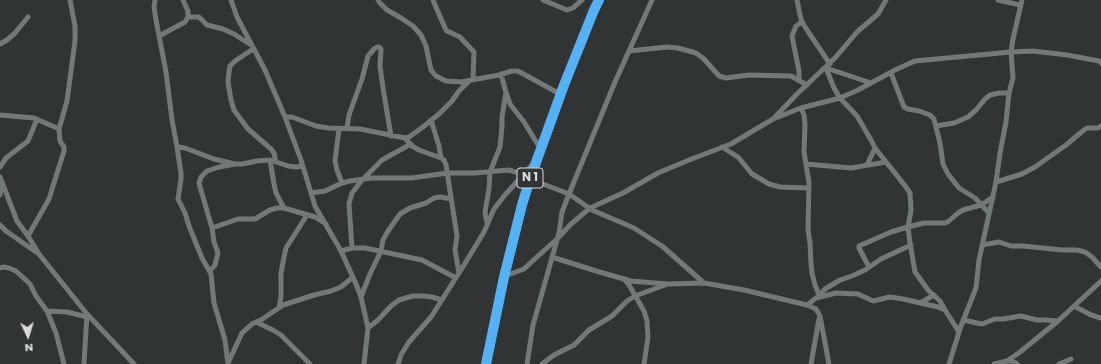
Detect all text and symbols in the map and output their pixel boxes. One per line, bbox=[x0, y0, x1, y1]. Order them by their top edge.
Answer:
road number: N 1 bbox=[517, 168, 543, 188]
north arrow bbox=[8, 316, 48, 356]
text: N bbox=[24, 340, 34, 356]

